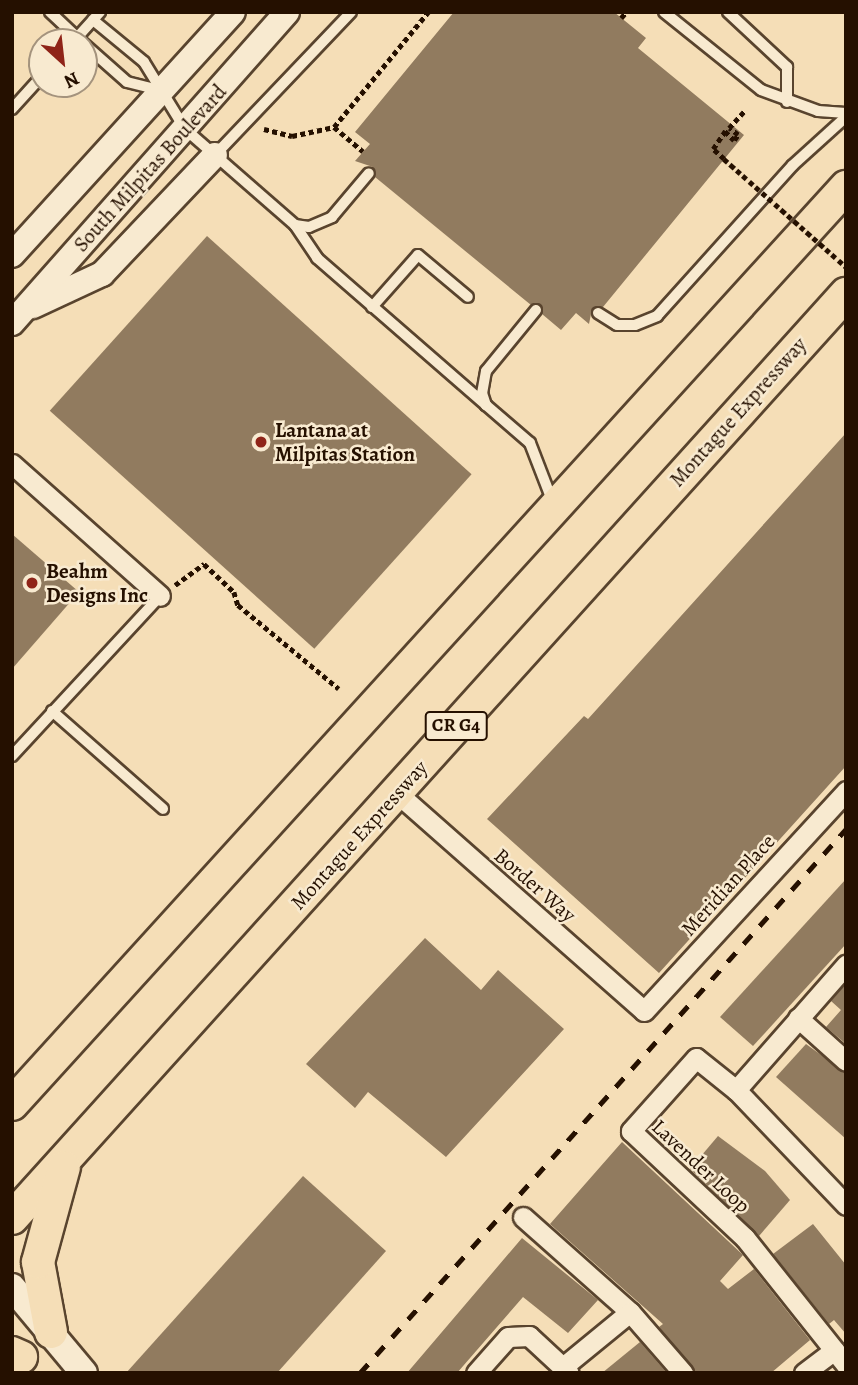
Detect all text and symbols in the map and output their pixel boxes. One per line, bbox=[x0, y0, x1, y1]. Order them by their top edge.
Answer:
north arrow bbox=[28, 28, 98, 98]
text: N bbox=[60, 65, 84, 95]
street label: South Milpitas Boulevard bbox=[68, 79, 232, 257]
street label: Montague Expressway bbox=[664, 332, 812, 492]
place label: Lantana at Milpitas Station bbox=[275, 417, 415, 467]
marker: Lantana at Milpitas Station bbox=[253, 434, 269, 450]
place label: Beahm Designs Inc bbox=[46, 558, 148, 608]
marker: Beahm Designs Inc bbox=[24, 575, 40, 591]
road number: CR G4 bbox=[424, 710, 488, 741]
street label: Montague Expressway bbox=[285, 755, 433, 915]
street label: Meridian Place bbox=[676, 829, 780, 941]
street label: Border Way bbox=[489, 843, 581, 927]
street label: Lavender Loop bbox=[647, 1114, 755, 1218]

